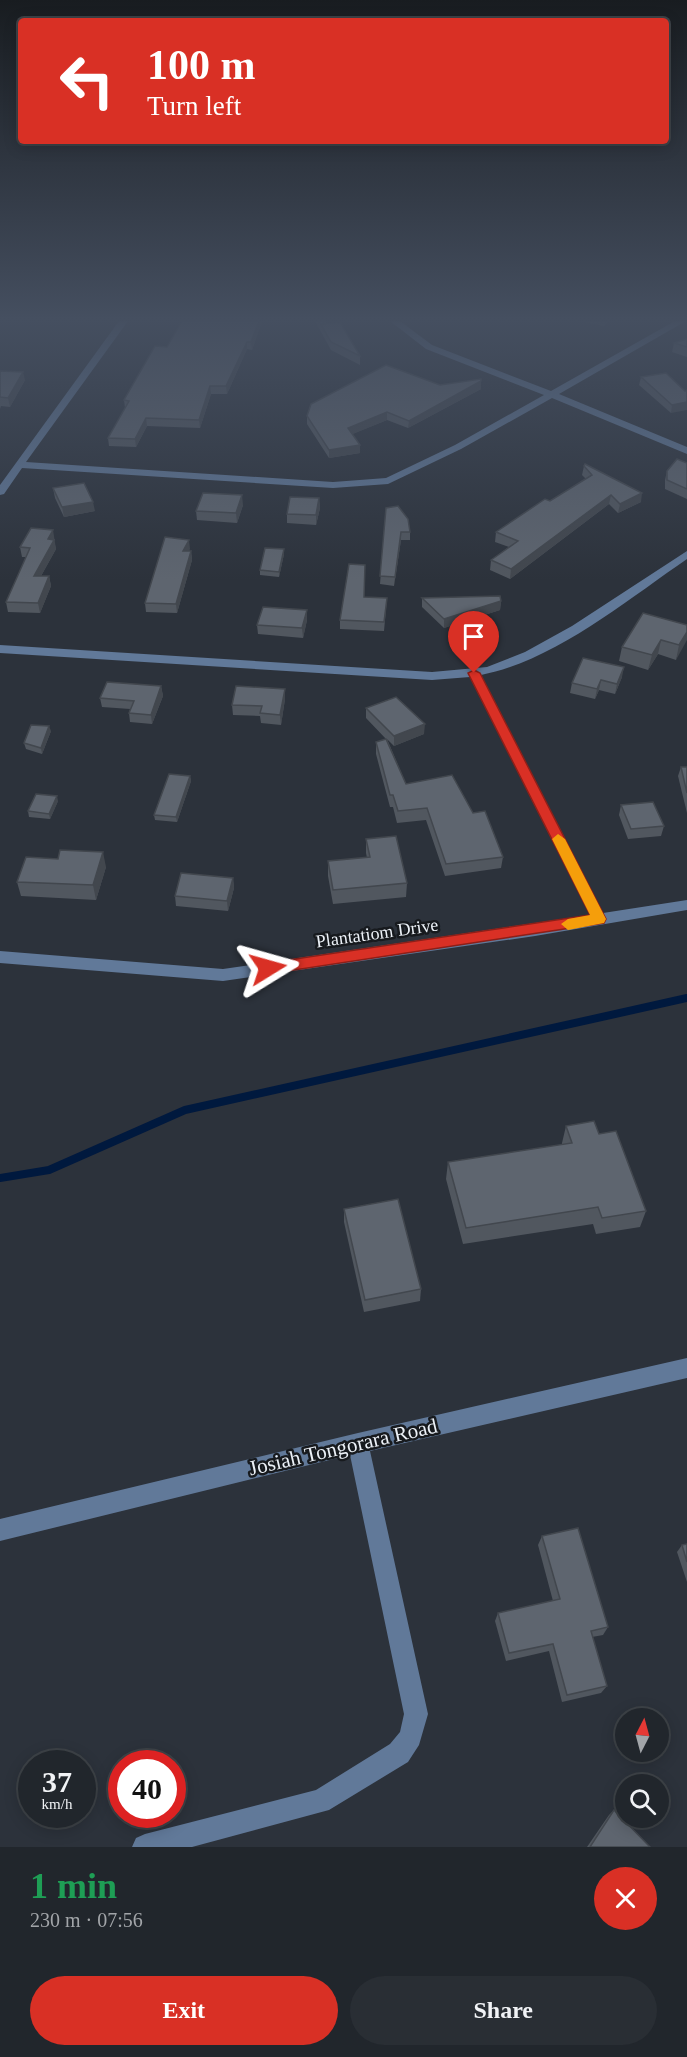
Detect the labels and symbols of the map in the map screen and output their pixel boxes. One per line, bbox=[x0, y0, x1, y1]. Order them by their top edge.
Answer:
pin bbox=[448, 611, 499, 673]
street label: Plantatiom Drive bbox=[314, 915, 440, 951]
position arrow bbox=[236, 936, 300, 1000]
street label: Josiah Tongorara Road bbox=[246, 1413, 440, 1480]
north arrow bbox=[615, 1708, 669, 1762]
speed limit sign: 40 bbox=[108, 1750, 186, 1828]

